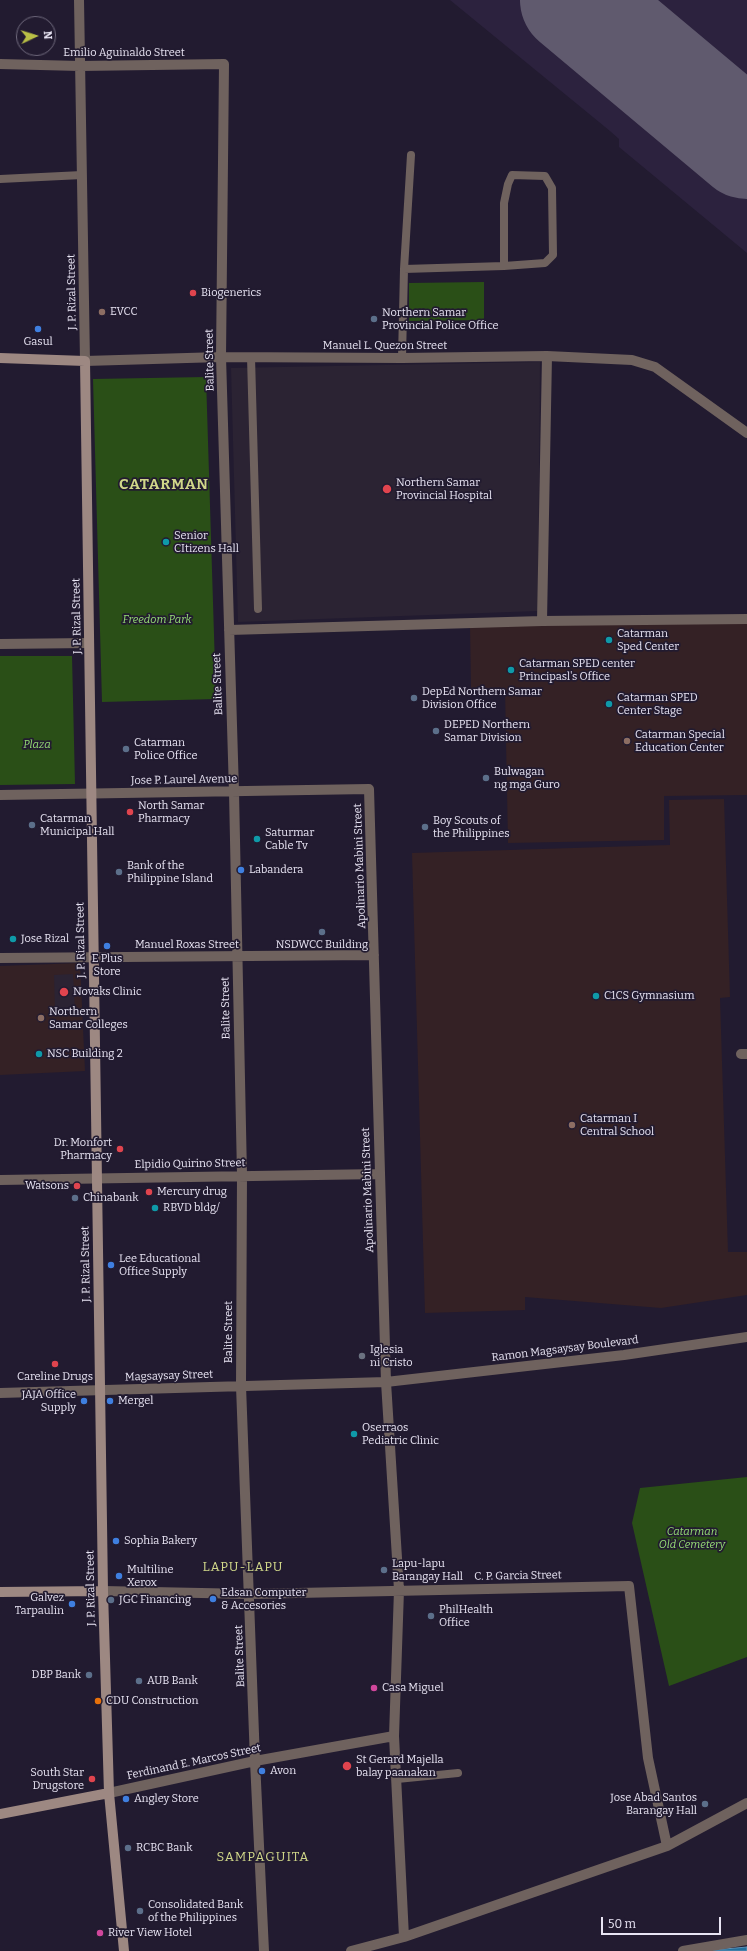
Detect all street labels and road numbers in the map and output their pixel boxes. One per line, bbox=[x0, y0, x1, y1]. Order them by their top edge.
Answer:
street label: Emilio Aguinaldo Street bbox=[63, 46, 185, 60]
street label: J. P. Rizal Street bbox=[65, 254, 79, 330]
street label: Balite Street bbox=[203, 329, 217, 391]
street label: Manuel L. Quezon Street bbox=[323, 339, 447, 353]
street label: J. P. Rizal Street bbox=[70, 578, 84, 654]
street label: Balite Street bbox=[210, 653, 226, 715]
street label: Jose P. Laurel Avenue bbox=[131, 772, 237, 788]
street label: Apolinario Mabini Street bbox=[351, 803, 369, 929]
street label: J. P. Rizal Street bbox=[74, 902, 88, 978]
street label: Manuel Roxas Street bbox=[135, 938, 239, 952]
street label: Balite Street bbox=[219, 977, 233, 1039]
street label: Apolinario Mabini Street bbox=[359, 1127, 377, 1253]
street label: Elpidio Quirino Street bbox=[134, 1156, 246, 1172]
street label: J. P. Rizal Street bbox=[79, 1226, 93, 1302]
street label: Balite Street bbox=[222, 1301, 236, 1363]
street label: Ramon Magsaysay Boulevard bbox=[491, 1333, 639, 1365]
street label: Magsaysay Street bbox=[125, 1368, 213, 1384]
street label: J. P. Rizal Street bbox=[84, 1550, 98, 1626]
street label: C. P. Garcia Street bbox=[474, 1569, 562, 1583]
street label: Balite Street bbox=[232, 1625, 248, 1687]
street label: Ferdinand E. Marcos Street bbox=[126, 1741, 262, 1783]

